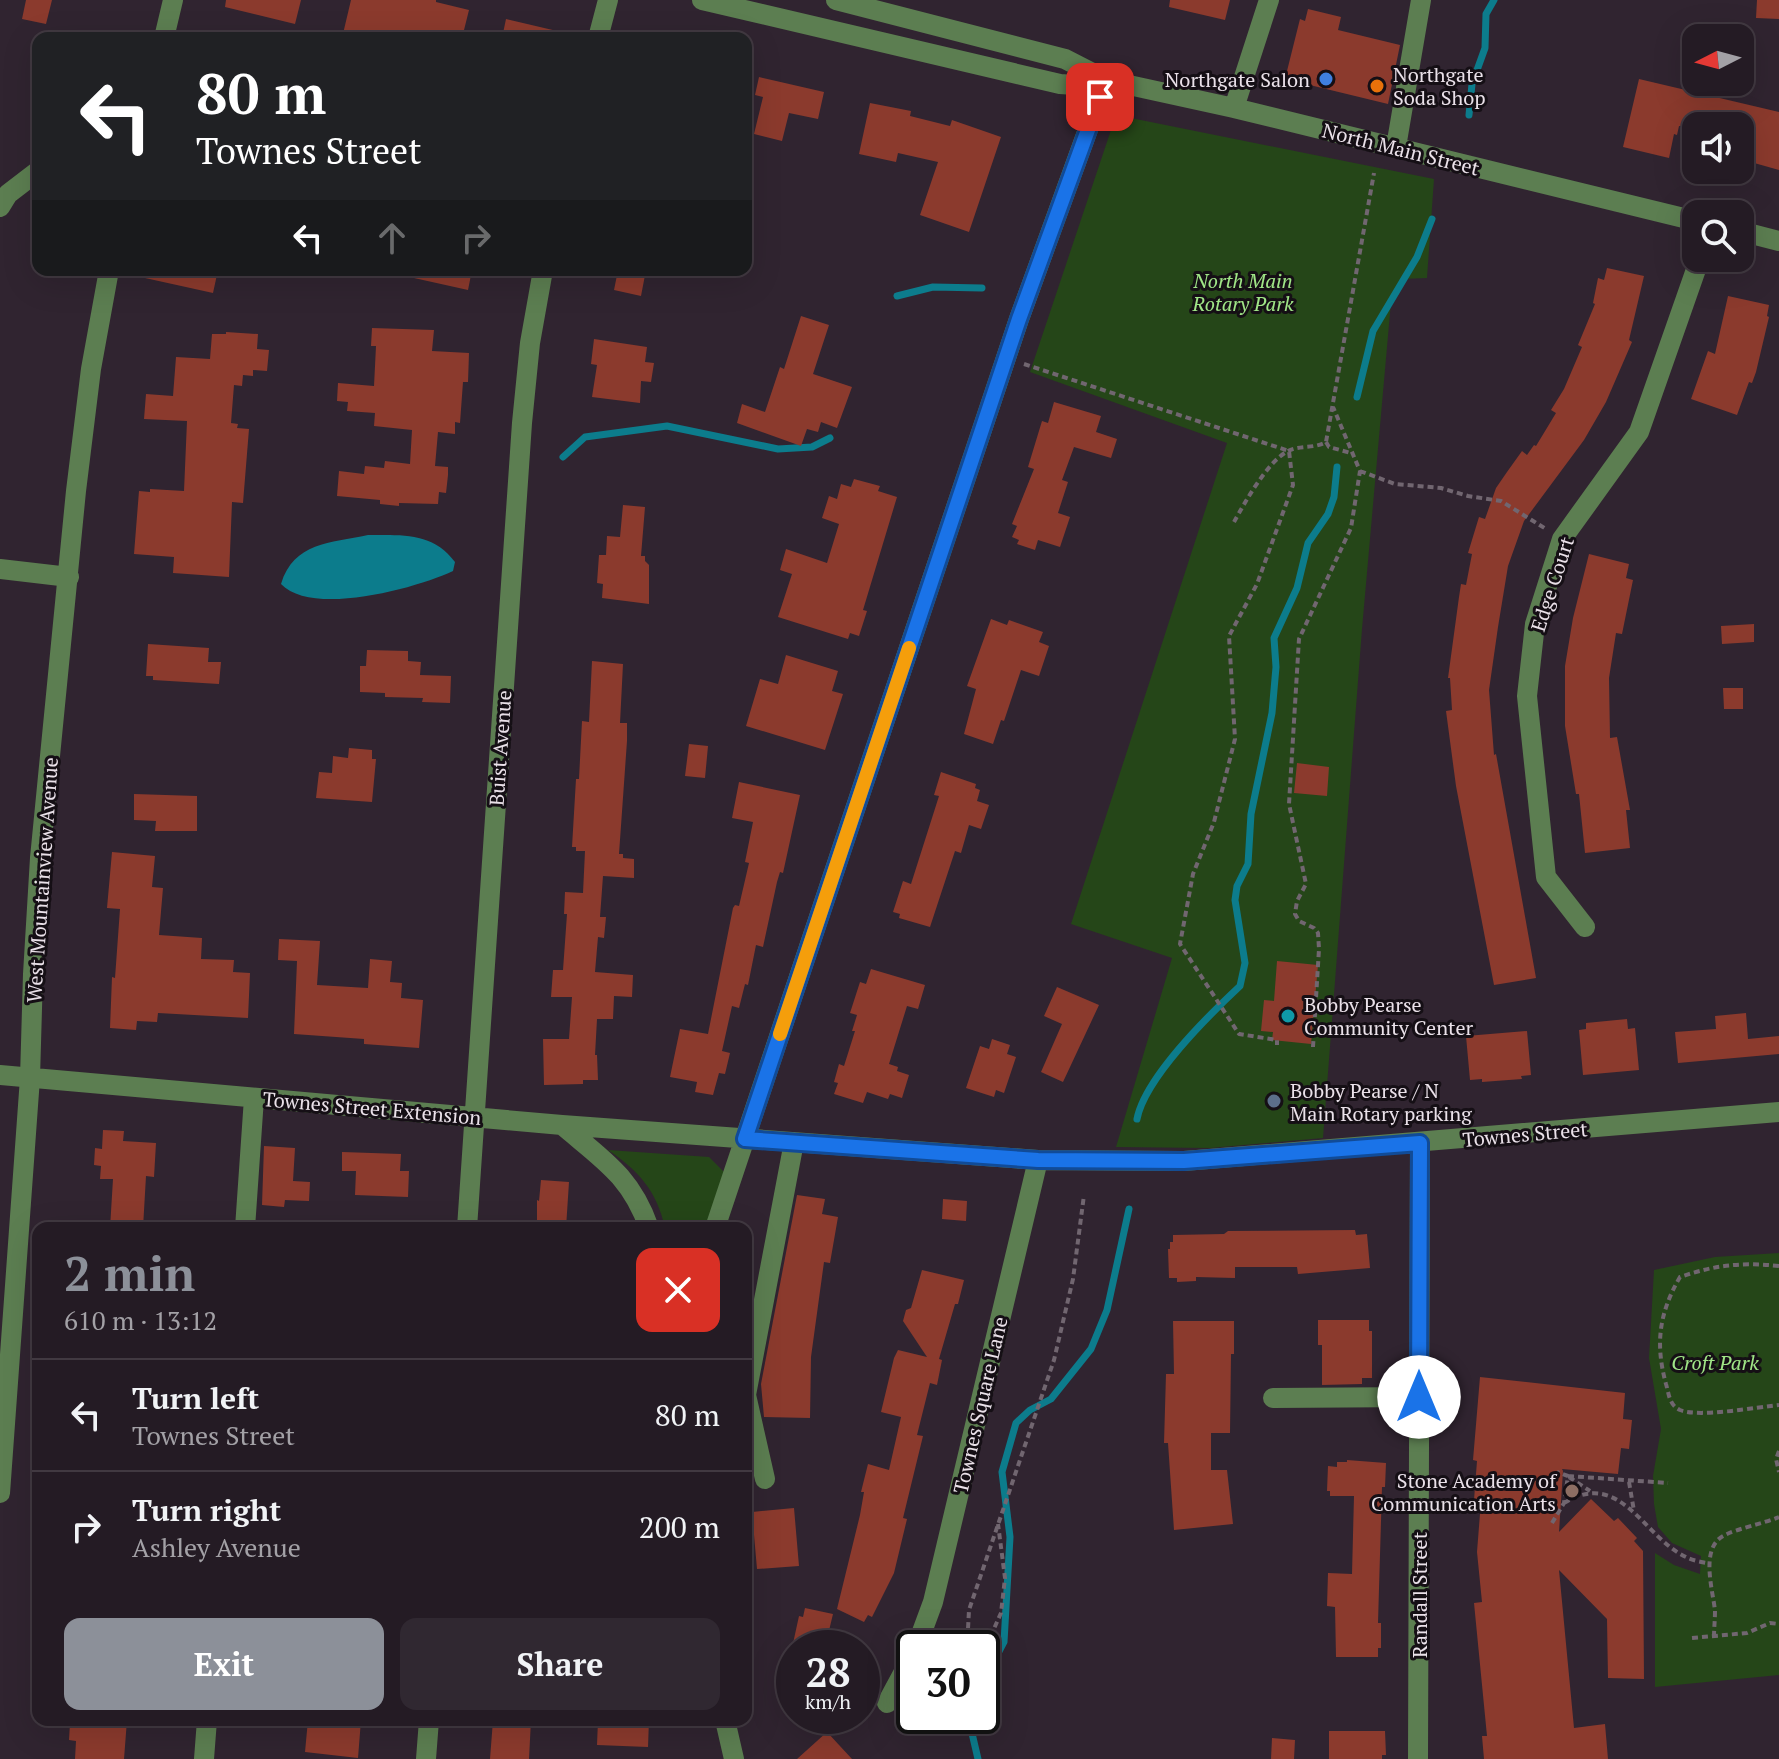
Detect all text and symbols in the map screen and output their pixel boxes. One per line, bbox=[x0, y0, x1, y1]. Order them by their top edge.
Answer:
north arrow bbox=[1682, 24, 1754, 96]
map controls bbox=[1682, 24, 1754, 272]
text: 80 m bbox=[196, 56, 326, 130]
place label: Northgate Soda Shop bbox=[1393, 61, 1486, 111]
pin bbox=[1066, 63, 1134, 131]
icon: left bbox=[64, 64, 168, 168]
place label: Northgate Salon bbox=[1165, 66, 1310, 93]
marker: Northgate Salon bbox=[1317, 70, 1335, 88]
icon: arrive bbox=[1078, 75, 1122, 119]
marker: Northgate Soda Shop bbox=[1368, 77, 1386, 95]
button: sound bbox=[1682, 112, 1754, 184]
street label: North Main Street bbox=[1320, 116, 1483, 182]
text: Townes Street bbox=[196, 127, 422, 174]
button: search bbox=[1682, 200, 1754, 272]
icon: left bbox=[286, 216, 330, 260]
icon: ahead bbox=[370, 216, 414, 260]
icon: right bbox=[454, 216, 498, 260]
park label: North Main Rotary Park bbox=[1191, 267, 1294, 317]
street label: Edge Court bbox=[1524, 533, 1580, 635]
street label: Buist Avenue bbox=[482, 689, 518, 807]
street label: West Mountainview Avenue bbox=[20, 756, 64, 1004]
place label: Bobby Pearse Community Center bbox=[1304, 991, 1474, 1041]
marker: Bobby Pearse Community Center bbox=[1279, 1007, 1297, 1025]
place label: Bobby Pearse / N Main Rotary parking bbox=[1290, 1077, 1472, 1127]
street label: Townes Street Extension bbox=[262, 1085, 482, 1131]
marker: Bobby Pearse / N Main Rotary parking bbox=[1265, 1092, 1283, 1110]
street label: Townes Street bbox=[1461, 1115, 1589, 1153]
text: 2 min bbox=[64, 1241, 195, 1305]
button: close bbox=[636, 1248, 720, 1332]
text: 610 m · 13:12 bbox=[64, 1303, 217, 1337]
street label: Townes Square Lane bbox=[947, 1314, 1013, 1496]
park label: Croft Park bbox=[1671, 1349, 1759, 1376]
position arrow bbox=[1377, 1355, 1461, 1439]
text: Turn left bbox=[132, 1378, 259, 1418]
icon: left bbox=[64, 1393, 108, 1437]
text: 80 m bbox=[655, 1395, 720, 1435]
text: Townes Street bbox=[132, 1418, 295, 1452]
place label: Stone Academy of Communication Arts bbox=[1371, 1467, 1557, 1517]
marker: Stone Academy of Communication Arts bbox=[1563, 1482, 1581, 1500]
text: Turn right bbox=[132, 1490, 281, 1530]
icon: right bbox=[64, 1505, 108, 1549]
text: 200 m bbox=[639, 1507, 720, 1547]
text: Ashley Avenue bbox=[132, 1530, 301, 1564]
street label: Randall Street bbox=[1406, 1531, 1433, 1658]
button: Exit bbox=[64, 1618, 384, 1710]
button: Share bbox=[400, 1618, 720, 1710]
speed limit sign: 30 bbox=[896, 1630, 1000, 1734]
text: 28 bbox=[805, 1645, 851, 1698]
text: km/h bbox=[805, 1688, 851, 1715]

